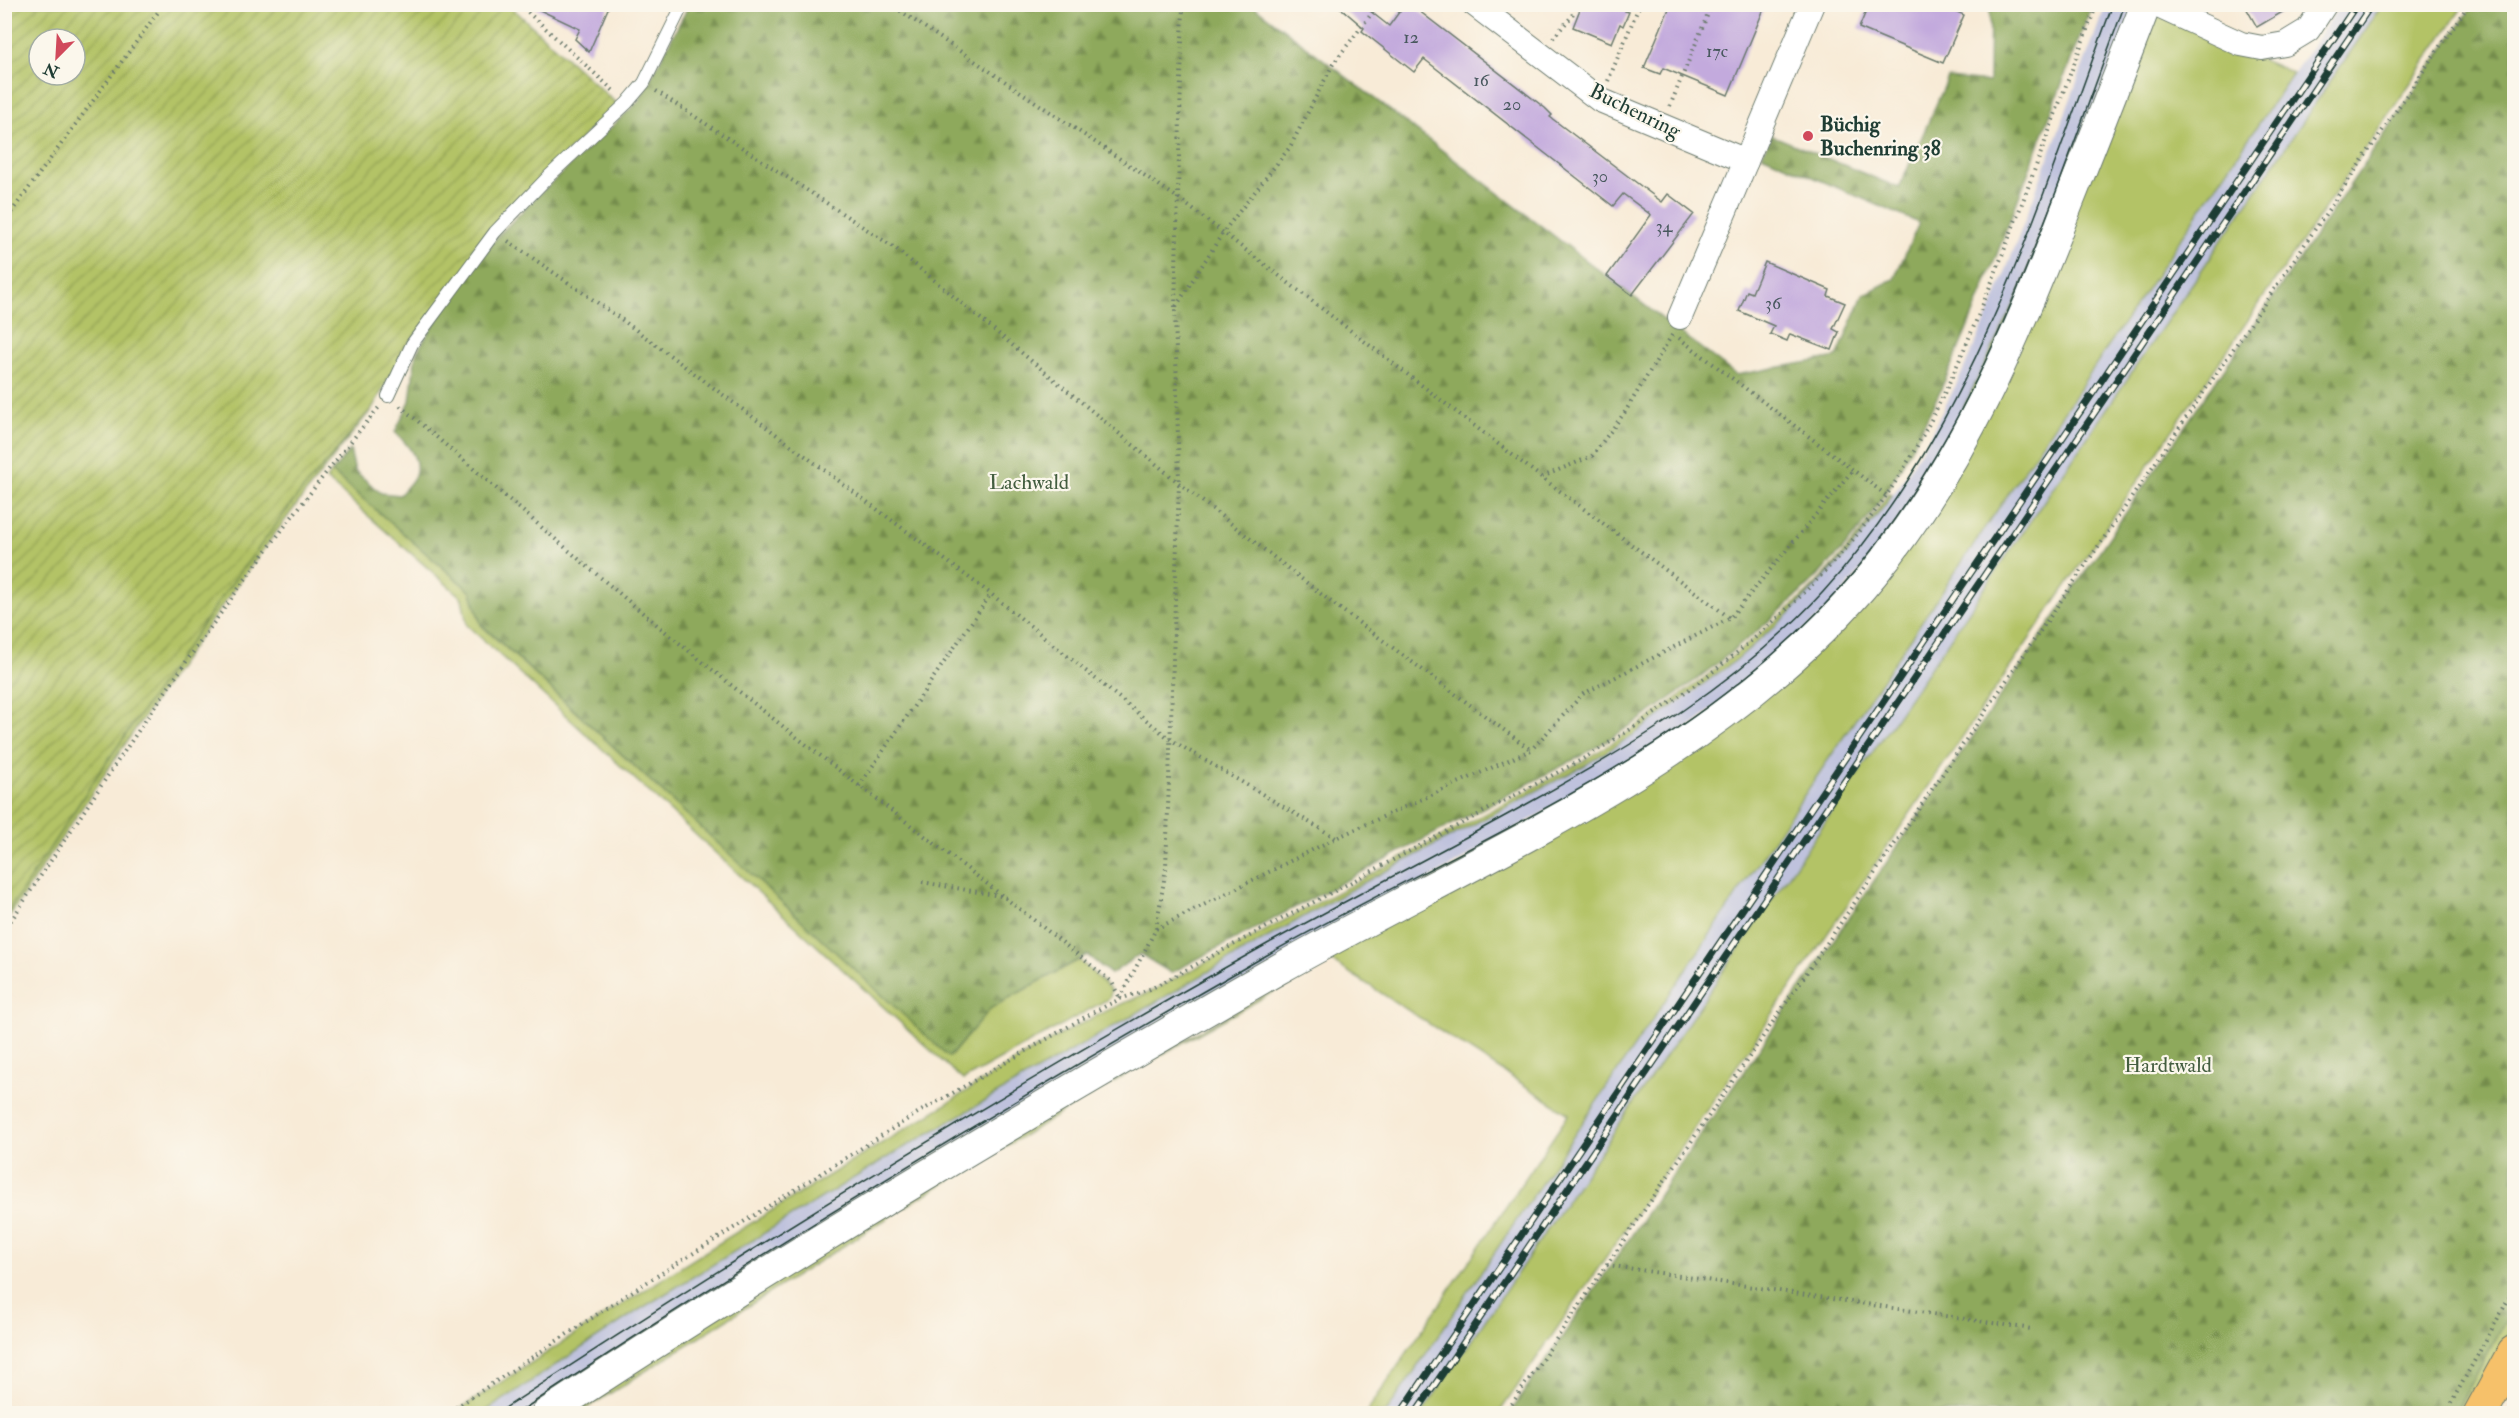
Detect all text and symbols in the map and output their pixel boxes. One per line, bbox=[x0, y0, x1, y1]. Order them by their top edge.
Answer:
house number: 12 bbox=[1403, 26, 1419, 49]
north arrow bbox=[27, 27, 87, 87]
house number: 17c bbox=[1706, 40, 1728, 63]
text: N bbox=[40, 57, 63, 82]
house number: 16 bbox=[1473, 69, 1490, 92]
street label: Buchenring bbox=[1585, 77, 1686, 145]
house number: 20 bbox=[1503, 93, 1521, 116]
place label: Büchig Buchenring 38 bbox=[1820, 111, 1941, 162]
marker: Büchig Buchenring 38 bbox=[1801, 129, 1815, 143]
house number: 30 bbox=[1592, 165, 1608, 188]
house number: 34 bbox=[1656, 215, 1674, 238]
house number: 36 bbox=[1765, 292, 1782, 315]
park label: Lachwald bbox=[989, 469, 1070, 496]
park label: Hardtwald bbox=[2124, 1052, 2213, 1079]

